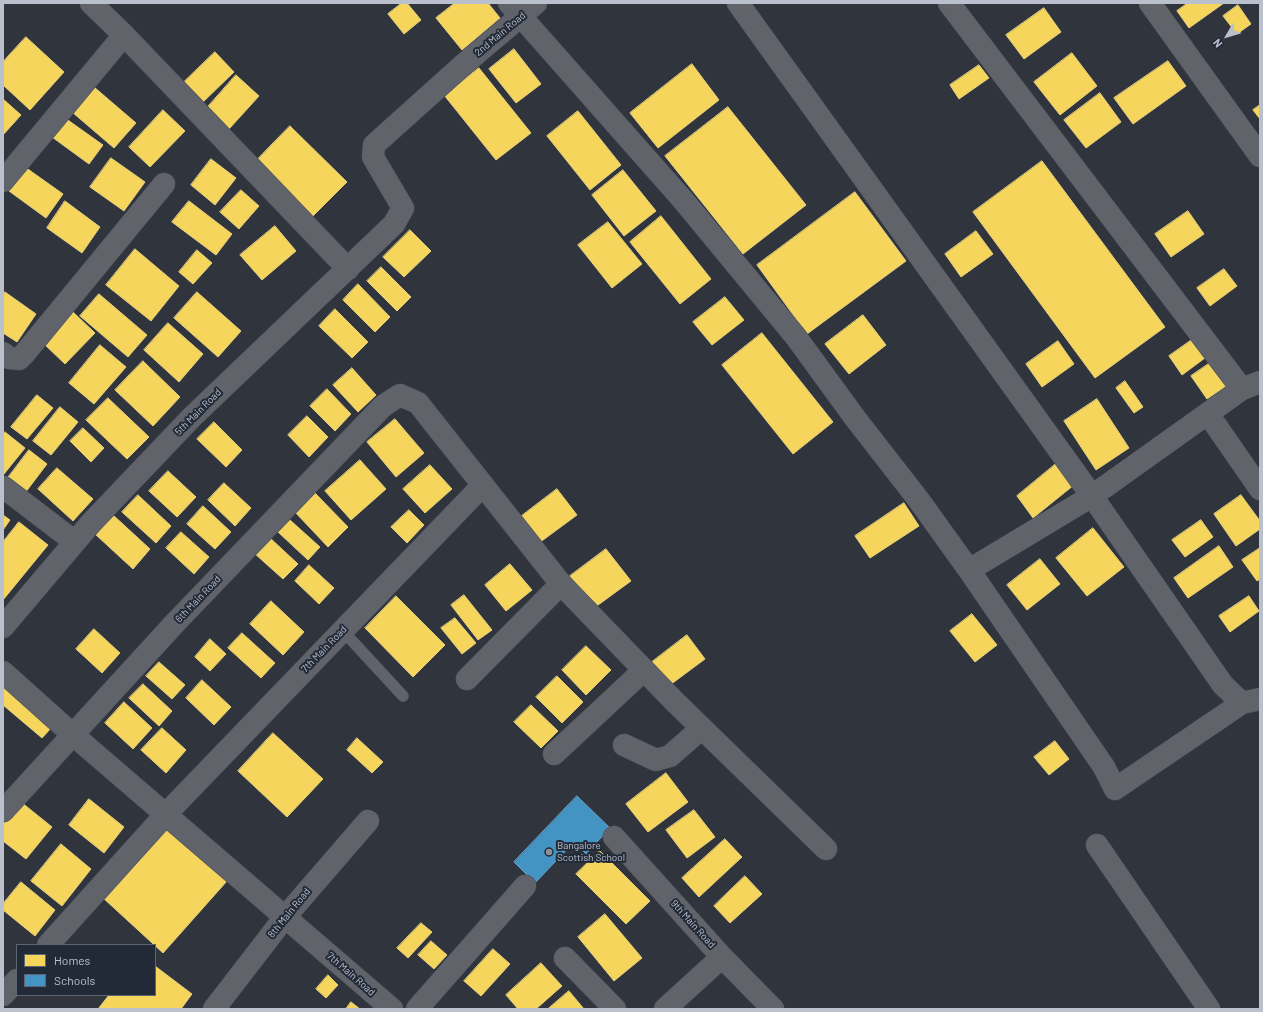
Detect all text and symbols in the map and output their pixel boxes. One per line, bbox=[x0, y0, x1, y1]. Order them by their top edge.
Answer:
street label: 2nd Main Road bbox=[472, 9, 528, 59]
north arrow bbox=[1207, 16, 1247, 56]
text: N bbox=[1210, 37, 1225, 51]
street label: 5th Main Road bbox=[172, 386, 224, 438]
street label: 6th Main Road bbox=[173, 573, 223, 625]
street label: 7th Main Road bbox=[299, 623, 349, 675]
place label: Bangalore Scottish School bbox=[557, 840, 625, 864]
marker: Bangalore Scottish School bbox=[544, 847, 554, 857]
street label: 8th Main Road bbox=[265, 886, 313, 940]
street label: 9th Main Road bbox=[668, 897, 718, 951]
legend bbox=[16, 944, 156, 996]
street label: 7th Main Road bbox=[324, 950, 378, 998]
text: Homes bbox=[54, 953, 90, 967]
text: Schools bbox=[54, 973, 95, 987]

